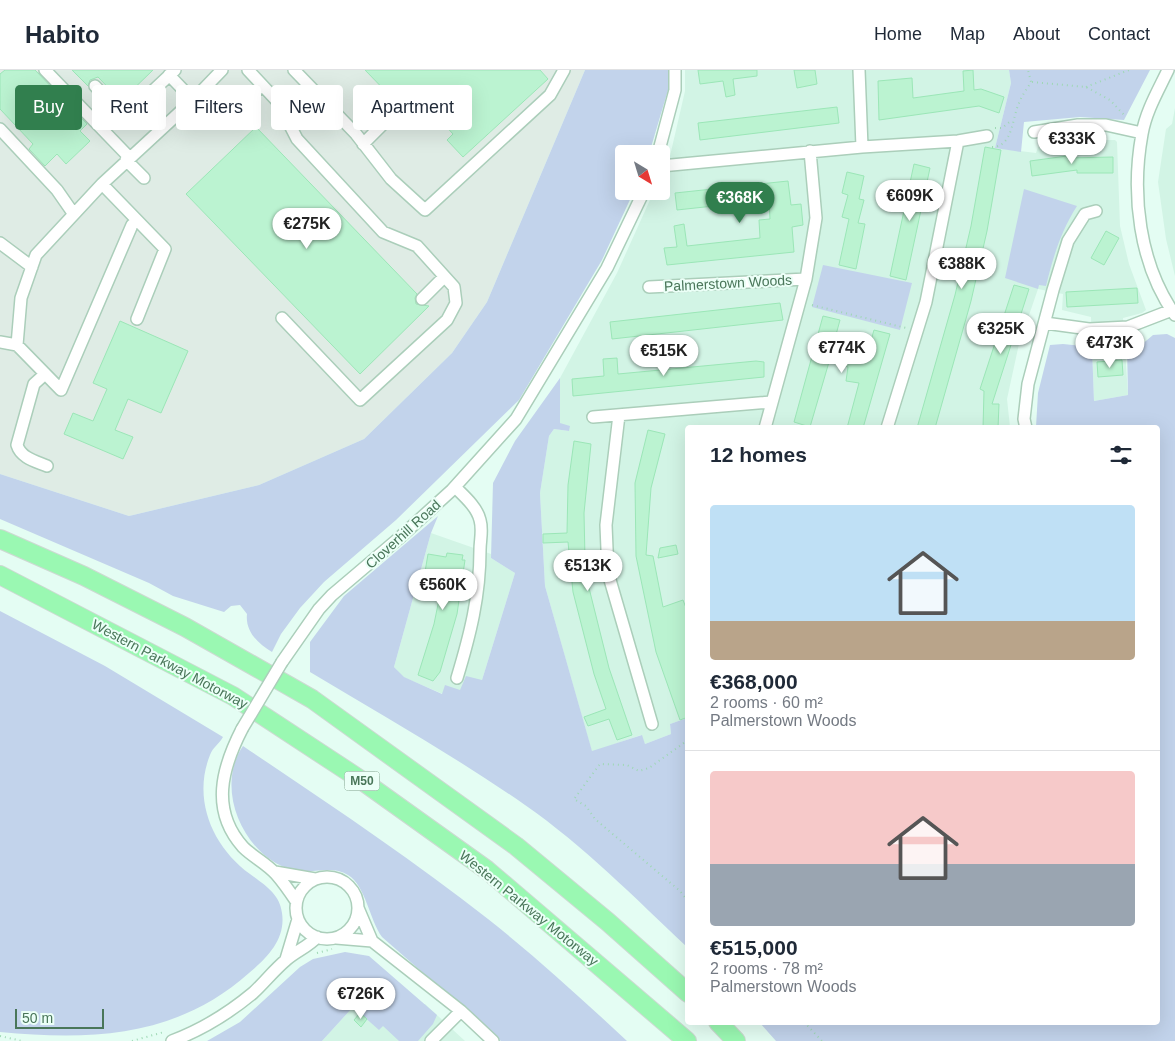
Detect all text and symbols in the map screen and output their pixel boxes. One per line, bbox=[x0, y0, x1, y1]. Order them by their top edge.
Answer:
text: Habito bbox=[25, 21, 100, 48]
text: Home bbox=[874, 24, 922, 44]
text: Map bbox=[950, 24, 985, 44]
text: About bbox=[1013, 24, 1060, 44]
text: Contact bbox=[1088, 24, 1150, 44]
chip: Buy bbox=[15, 85, 82, 130]
chip: Rent bbox=[92, 85, 166, 130]
chip: Filters bbox=[176, 85, 261, 130]
chip: New bbox=[271, 85, 343, 130]
chip: Apartment bbox=[353, 85, 472, 130]
pin: €333K bbox=[1037, 122, 1107, 165]
text: €333K bbox=[1048, 130, 1096, 147]
north arrow bbox=[615, 145, 670, 200]
map controls bbox=[615, 145, 670, 200]
pin: €609K bbox=[875, 180, 945, 222]
pin: €368K bbox=[705, 182, 775, 224]
text: €609K bbox=[886, 187, 934, 204]
text: €368K bbox=[716, 189, 764, 206]
pin: €275K bbox=[272, 208, 342, 250]
text: €275K bbox=[283, 215, 331, 232]
pin: €388K bbox=[927, 248, 997, 290]
text: €388K bbox=[938, 255, 986, 272]
street label: Palmerstown Woods bbox=[664, 272, 792, 294]
pin: €325K bbox=[966, 312, 1036, 355]
text: €325K bbox=[977, 320, 1025, 337]
pin: €473K bbox=[1075, 326, 1145, 369]
pin: €774K bbox=[807, 332, 877, 374]
pin: €515K bbox=[629, 334, 699, 377]
text: €473K bbox=[1086, 334, 1134, 351]
text: €774K bbox=[818, 339, 866, 356]
text: €515K bbox=[640, 342, 688, 359]
icon: filters bbox=[1107, 441, 1135, 469]
text: 12 homes bbox=[710, 443, 807, 466]
street label: Cloverhill Road bbox=[362, 496, 444, 572]
icon: home bbox=[878, 538, 968, 628]
pin: €513K bbox=[553, 550, 623, 592]
text: €513K bbox=[564, 557, 612, 574]
pin: €560K bbox=[408, 568, 478, 611]
text: €560K bbox=[419, 576, 467, 593]
street label: Western Parkway Motorway bbox=[89, 616, 251, 712]
text: €368,000 bbox=[710, 670, 798, 693]
text: 2 rooms · 60 m² bbox=[710, 694, 823, 711]
text: Palmerstown Woods bbox=[710, 712, 856, 729]
road number: M50 bbox=[344, 771, 380, 790]
icon: home bbox=[878, 803, 968, 893]
street label: Western Parkway Motorway bbox=[456, 847, 602, 969]
text: €515,000 bbox=[710, 936, 798, 959]
text: 2 rooms · 78 m² bbox=[710, 960, 823, 977]
pin: €726K bbox=[326, 978, 396, 1020]
text: Palmerstown Woods bbox=[710, 978, 856, 995]
text: €726K bbox=[337, 985, 385, 1002]
scale bar bbox=[15, 1006, 104, 1029]
text: 50 m bbox=[22, 1010, 53, 1026]

